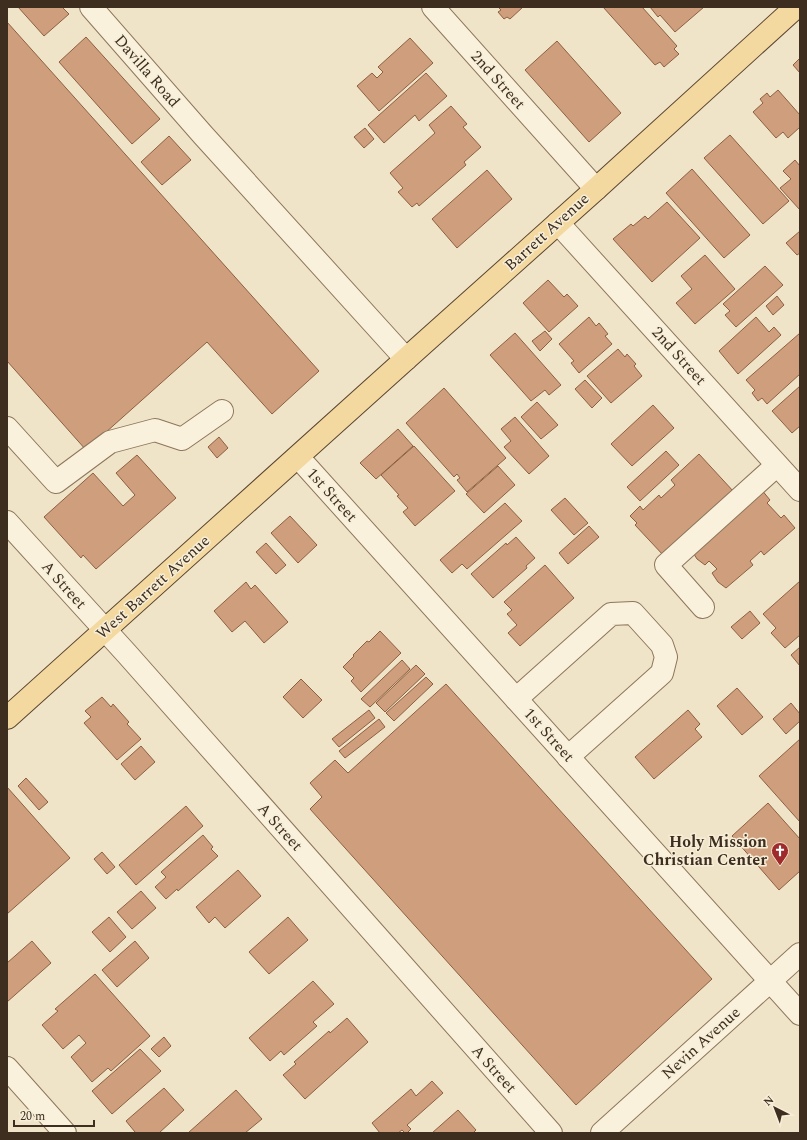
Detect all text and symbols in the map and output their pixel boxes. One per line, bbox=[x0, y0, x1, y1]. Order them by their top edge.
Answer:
street label: Davilla Road bbox=[108, 29, 186, 113]
street label: 2nd Street bbox=[465, 45, 531, 115]
street label: Barrett Avenue bbox=[499, 187, 595, 277]
street label: 2nd Street bbox=[646, 321, 712, 391]
street label: 1st Street bbox=[301, 462, 363, 528]
street label: West Barrett Avenue bbox=[91, 529, 215, 645]
street label: A Street bbox=[36, 555, 93, 615]
street label: 1st Street bbox=[518, 702, 580, 768]
street label: A Street bbox=[252, 797, 309, 857]
place label: Holy Mission Christian Center bbox=[643, 830, 767, 872]
church icon: Holy Mission Christian Center bbox=[770, 841, 790, 866]
street label: Nevin Avenue bbox=[656, 1001, 746, 1085]
street label: A Street bbox=[466, 1039, 523, 1099]
north arrow bbox=[755, 1088, 795, 1128]
text: N bbox=[760, 1092, 778, 1110]
scale bar bbox=[14, 1102, 94, 1128]
text: 20 m bbox=[20, 1107, 45, 1126]

